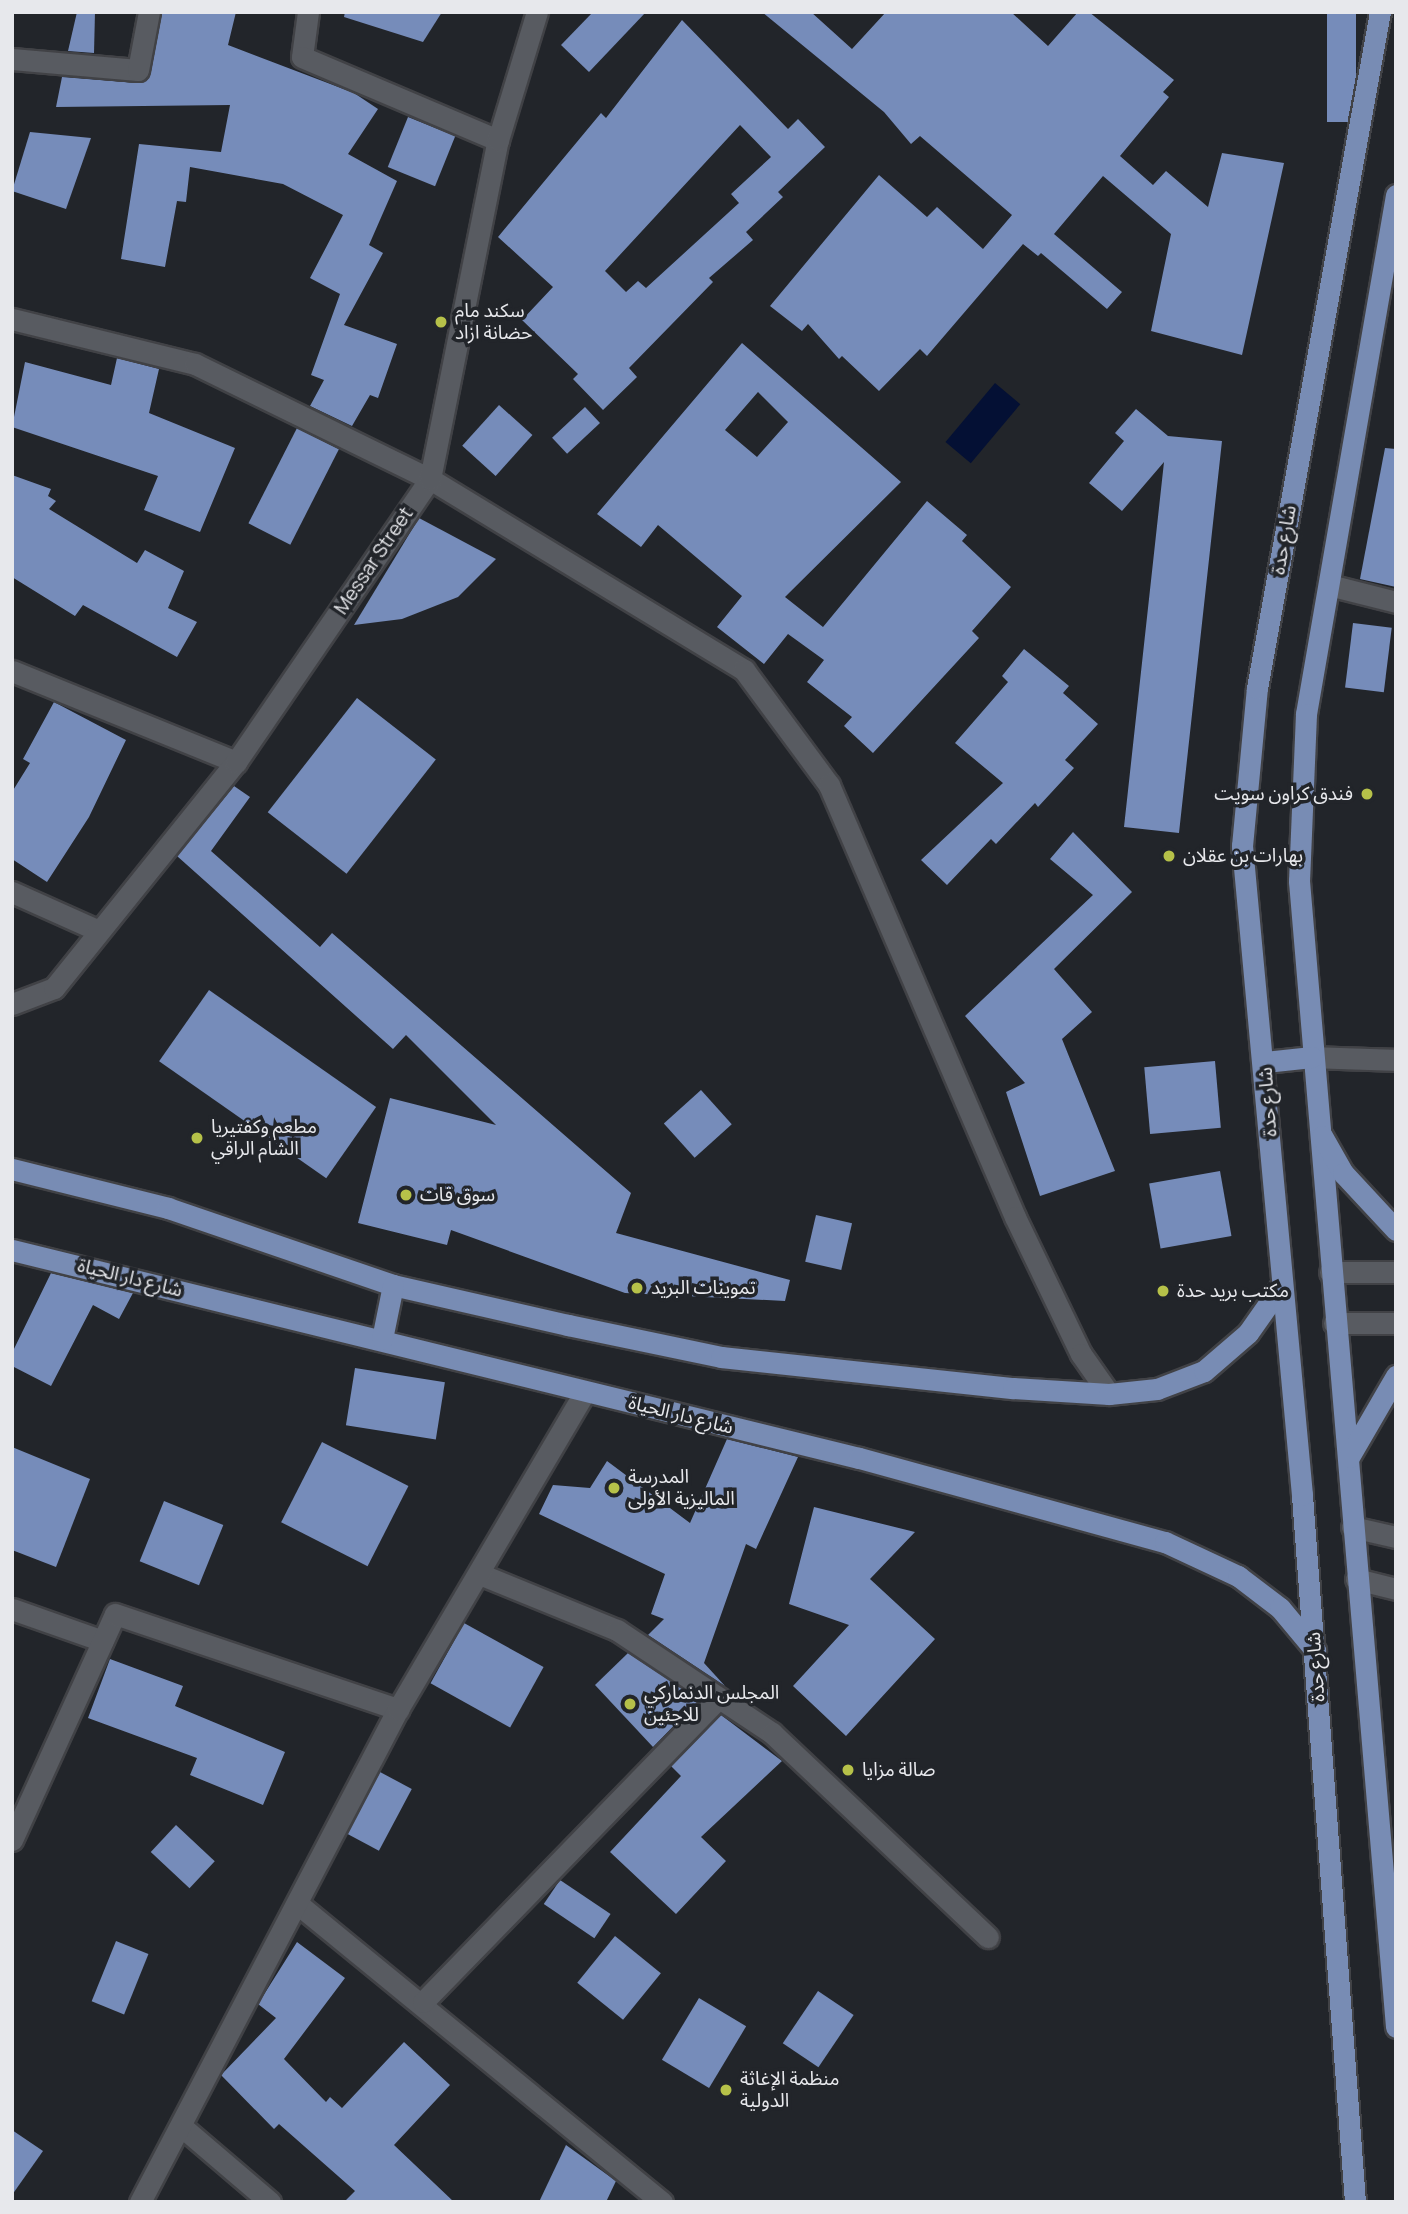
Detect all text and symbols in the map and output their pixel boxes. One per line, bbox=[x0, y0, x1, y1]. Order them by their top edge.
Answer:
place label: سكند مام حضانة ازاد bbox=[455, 300, 533, 344]
marker: سكند مام حضانة ازاد bbox=[433, 314, 449, 330]
street label: Messar Street bbox=[330, 503, 418, 619]
street label: شارع حدة bbox=[1267, 504, 1301, 576]
place label: فندق كراون سويت bbox=[1214, 783, 1353, 805]
marker: فندق كراون سويت bbox=[1359, 786, 1375, 802]
place label: بهارات بن عقلان bbox=[1183, 845, 1303, 867]
marker: بهارات بن عقلان bbox=[1161, 848, 1177, 864]
street label: شارع حدة bbox=[1254, 1066, 1282, 1138]
place label: مطعم وكفتيريا الشام الراقي bbox=[211, 1116, 317, 1160]
marker: مطعم وكفتيريا الشام الراقي bbox=[189, 1130, 205, 1146]
place label: سوق قات bbox=[420, 1184, 495, 1206]
marker: سوق قات bbox=[398, 1187, 414, 1203]
street label: شارع دار الحياة bbox=[75, 1254, 185, 1302]
place label: تموينات البريد bbox=[651, 1277, 756, 1299]
marker: تموينات البريد bbox=[629, 1280, 645, 1296]
place label: مكتب بريد حدة bbox=[1177, 1280, 1289, 1302]
marker: مكتب بريد حدة bbox=[1155, 1283, 1171, 1299]
street label: شارع دار الحياة bbox=[626, 1391, 736, 1439]
place label: المدرسة الماليزية الأولى bbox=[628, 1466, 735, 1510]
marker: المدرسة الماليزية الأولى bbox=[606, 1480, 622, 1496]
street label: شارع حدة bbox=[1302, 1631, 1330, 1703]
place label: المجلس الدنماركي للاجئين bbox=[644, 1682, 779, 1726]
marker: المجلس الدنماركي للاجئين bbox=[622, 1696, 638, 1712]
place label: صالة مزايا bbox=[862, 1759, 935, 1781]
marker: صالة مزايا bbox=[840, 1762, 856, 1778]
place label: منظمة الإغاثة الدولية bbox=[740, 2068, 840, 2112]
marker: منظمة الإغاثة الدولية bbox=[718, 2082, 734, 2098]

